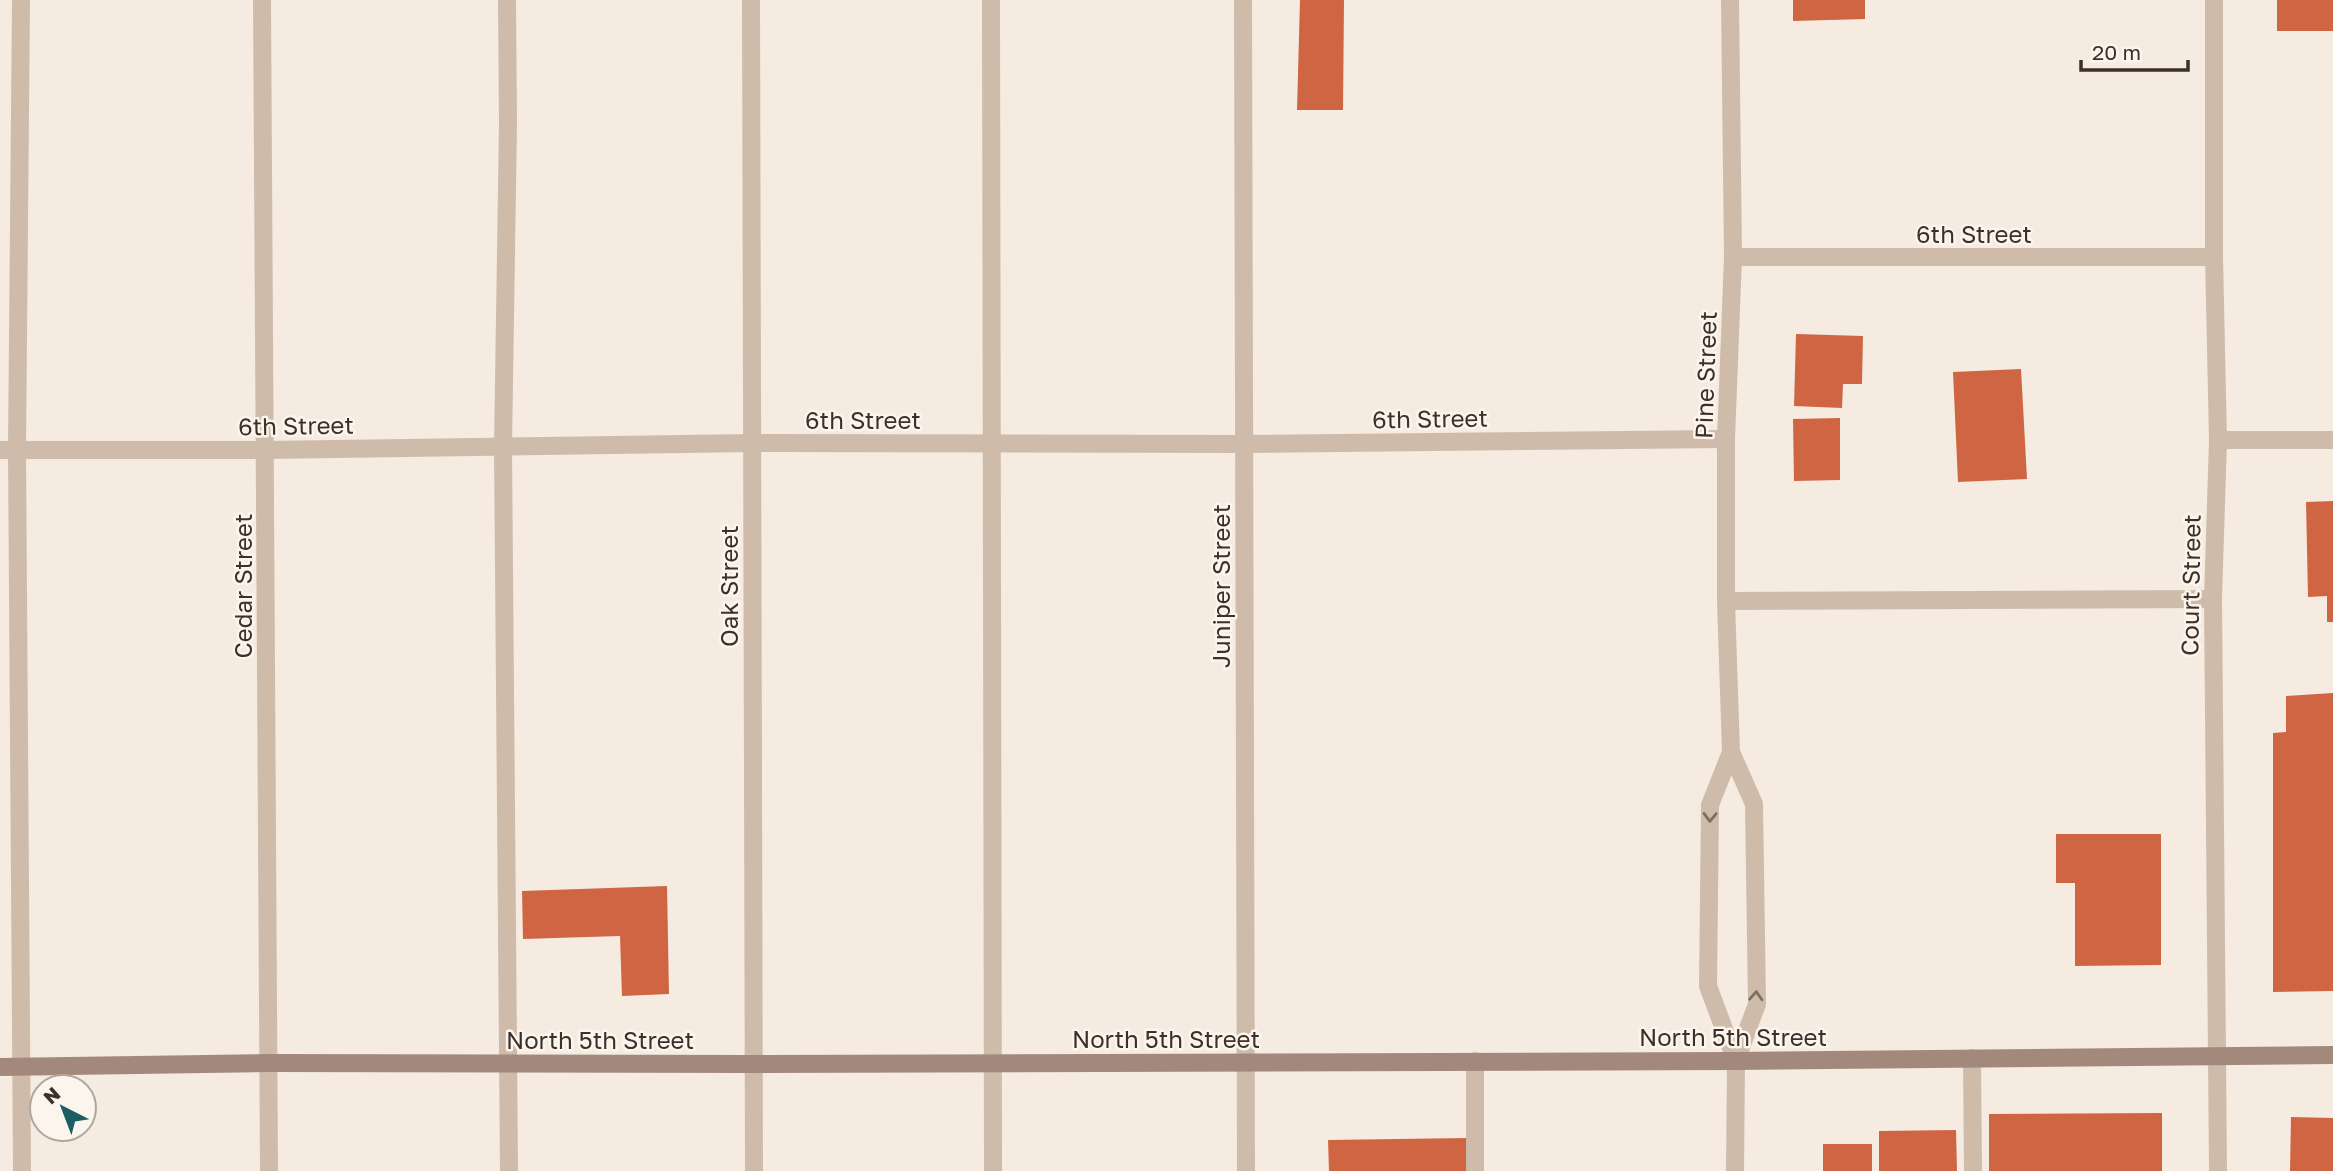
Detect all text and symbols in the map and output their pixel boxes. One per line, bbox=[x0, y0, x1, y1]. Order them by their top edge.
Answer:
scale bar bbox=[2081, 28, 2188, 72]
text: 20 m bbox=[2092, 39, 2141, 65]
street label: 6th Street bbox=[1916, 219, 2032, 248]
street label: Pine Street bbox=[1688, 311, 1722, 439]
street label: 6th Street bbox=[1372, 402, 1488, 434]
street label: 6th Street bbox=[805, 405, 921, 434]
street label: 6th Street bbox=[238, 409, 354, 441]
street label: Juniper Street bbox=[1206, 504, 1235, 668]
street label: Cedar Street bbox=[228, 514, 257, 658]
street label: Court Street bbox=[2174, 514, 2206, 656]
street label: Oak Street bbox=[714, 525, 743, 647]
one-way arrow bbox=[1702, 812, 1718, 822]
one-way arrow bbox=[1748, 990, 1763, 1001]
street label: North 5th Street bbox=[1639, 1022, 1827, 1051]
street label: North 5th Street bbox=[1072, 1024, 1260, 1053]
street label: North 5th Street bbox=[506, 1025, 694, 1054]
north arrow bbox=[28, 1073, 98, 1143]
text: N bbox=[38, 1082, 64, 1108]

